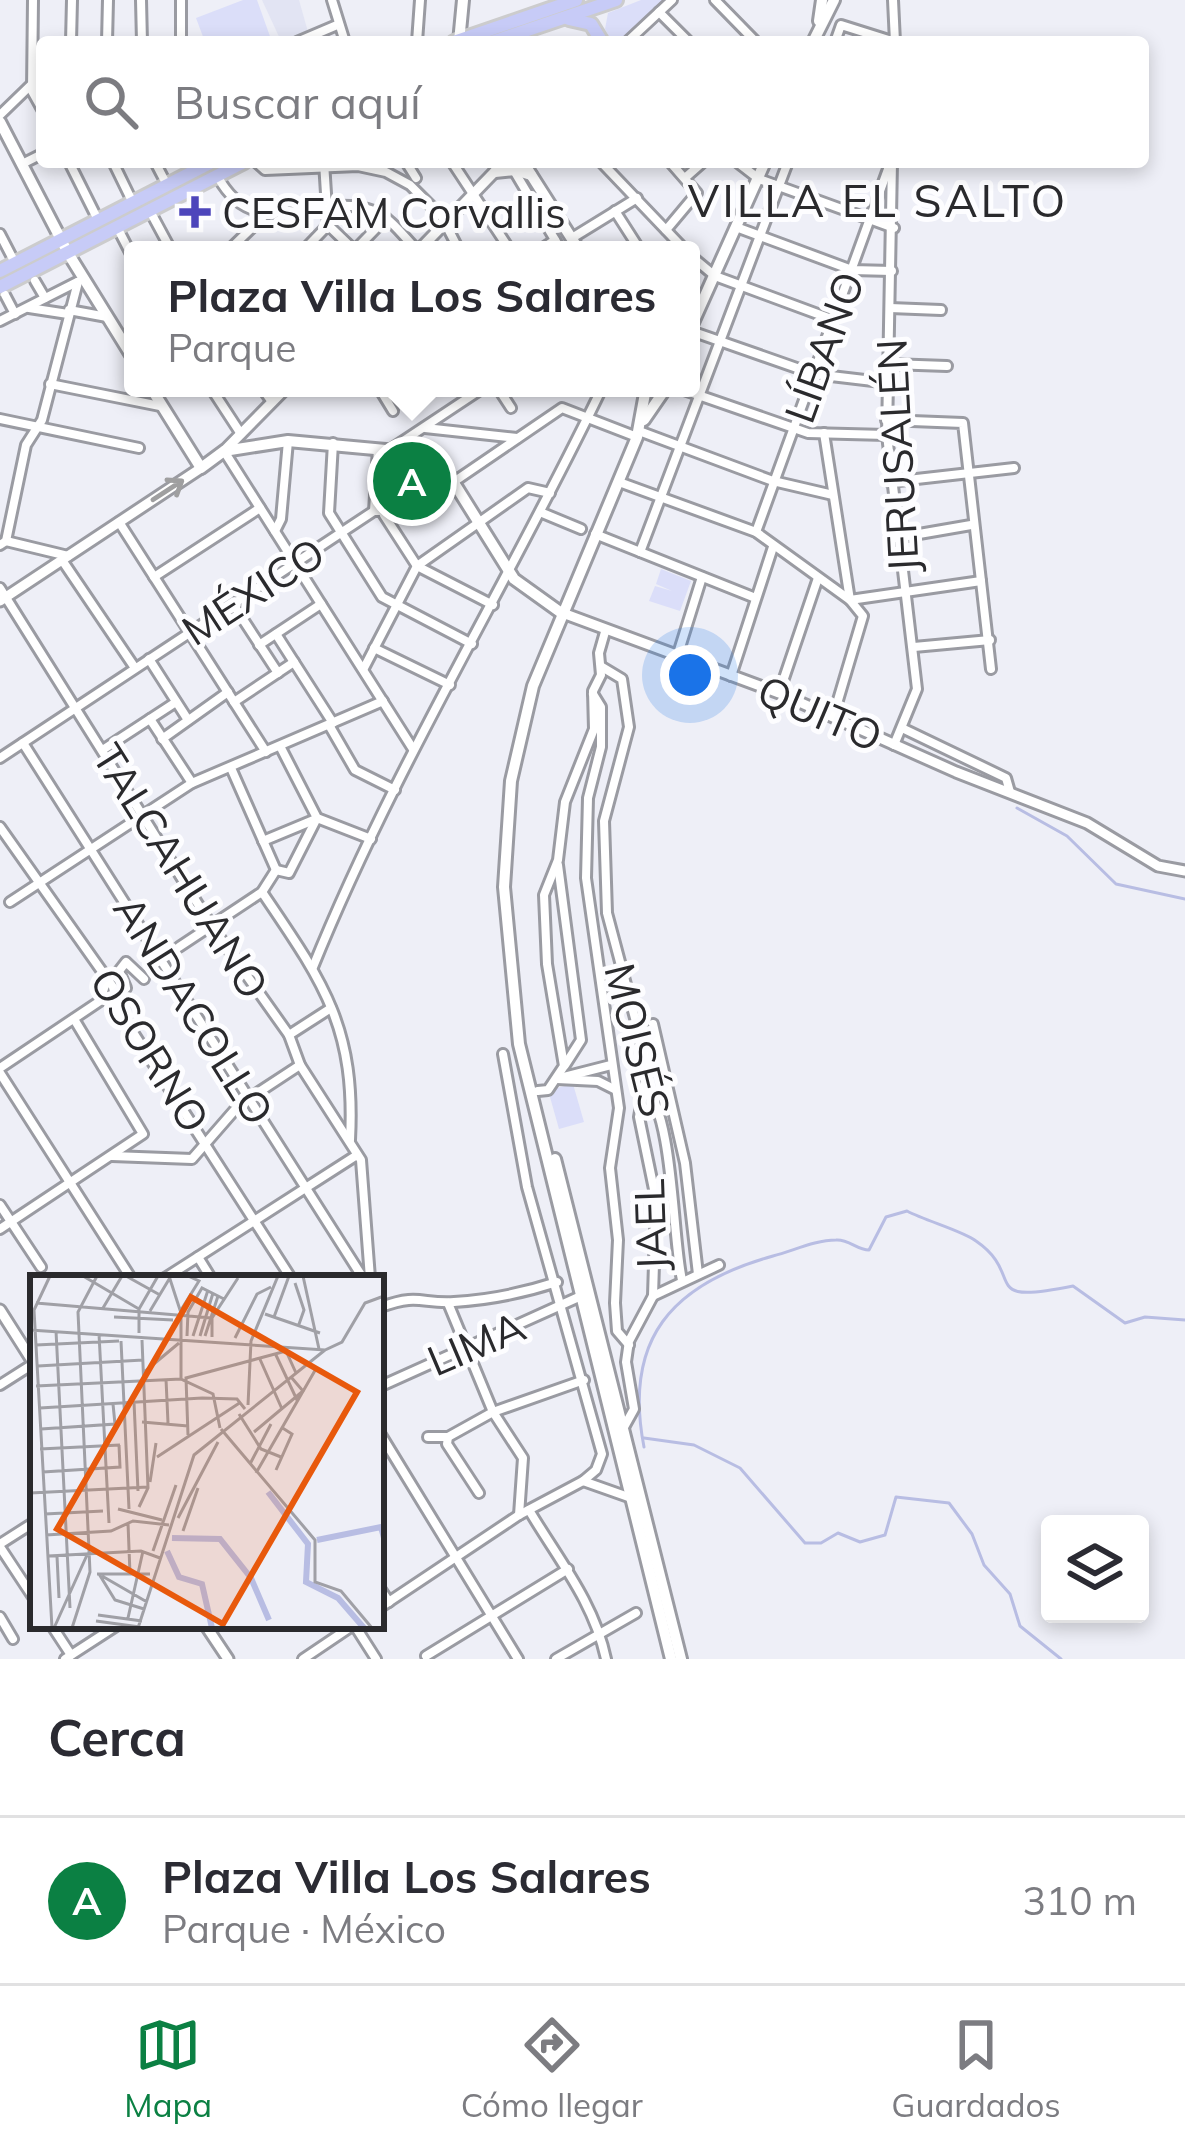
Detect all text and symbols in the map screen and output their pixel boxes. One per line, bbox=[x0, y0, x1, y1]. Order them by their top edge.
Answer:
search box bbox=[36, 36, 1149, 168]
icon: search bbox=[78, 69, 144, 135]
text: Buscar aquí bbox=[174, 74, 421, 130]
district label: VILLA EL SALTO bbox=[688, 172, 1068, 228]
place label: CESFAM Corvallis bbox=[222, 186, 566, 239]
marker: CESFAM Corvallis bbox=[179, 196, 211, 228]
popup bbox=[124, 241, 700, 397]
street label: LÍBANO bbox=[772, 264, 876, 430]
text: Plaza Villa Los Salares bbox=[168, 267, 656, 323]
text: Parque bbox=[168, 323, 296, 372]
street label: JERUSALÉN bbox=[864, 338, 930, 574]
pin: A bbox=[373, 436, 451, 526]
one-way arrow bbox=[150, 478, 184, 503]
street label: MÉXICO bbox=[172, 525, 334, 657]
your location bbox=[660, 645, 720, 705]
street label: QUITO bbox=[750, 663, 890, 763]
street label: TALCAHUANO bbox=[82, 734, 280, 1008]
street label: ANDACOLLO bbox=[103, 886, 285, 1134]
street label: OSORNO bbox=[79, 958, 221, 1142]
street label: MOISÉS bbox=[593, 958, 683, 1122]
street label: JAEL bbox=[622, 1178, 678, 1272]
inset map bbox=[30, 1275, 384, 1629]
street label: LIMA bbox=[419, 1299, 533, 1387]
map controls bbox=[1041, 1515, 1149, 1623]
button: layers bbox=[1041, 1515, 1149, 1623]
text: Cerca bbox=[48, 1705, 186, 1769]
text: Plaza Villa Los Salares bbox=[162, 1848, 651, 1904]
text: A bbox=[72, 1876, 102, 1925]
text: 310 m bbox=[1022, 1876, 1137, 1925]
text: Parque · México bbox=[162, 1904, 446, 1953]
tab: Mapa bbox=[124, 2012, 212, 2125]
tab: Cómo llegar bbox=[461, 2012, 643, 2125]
tab: Guardados bbox=[891, 2012, 1061, 2125]

